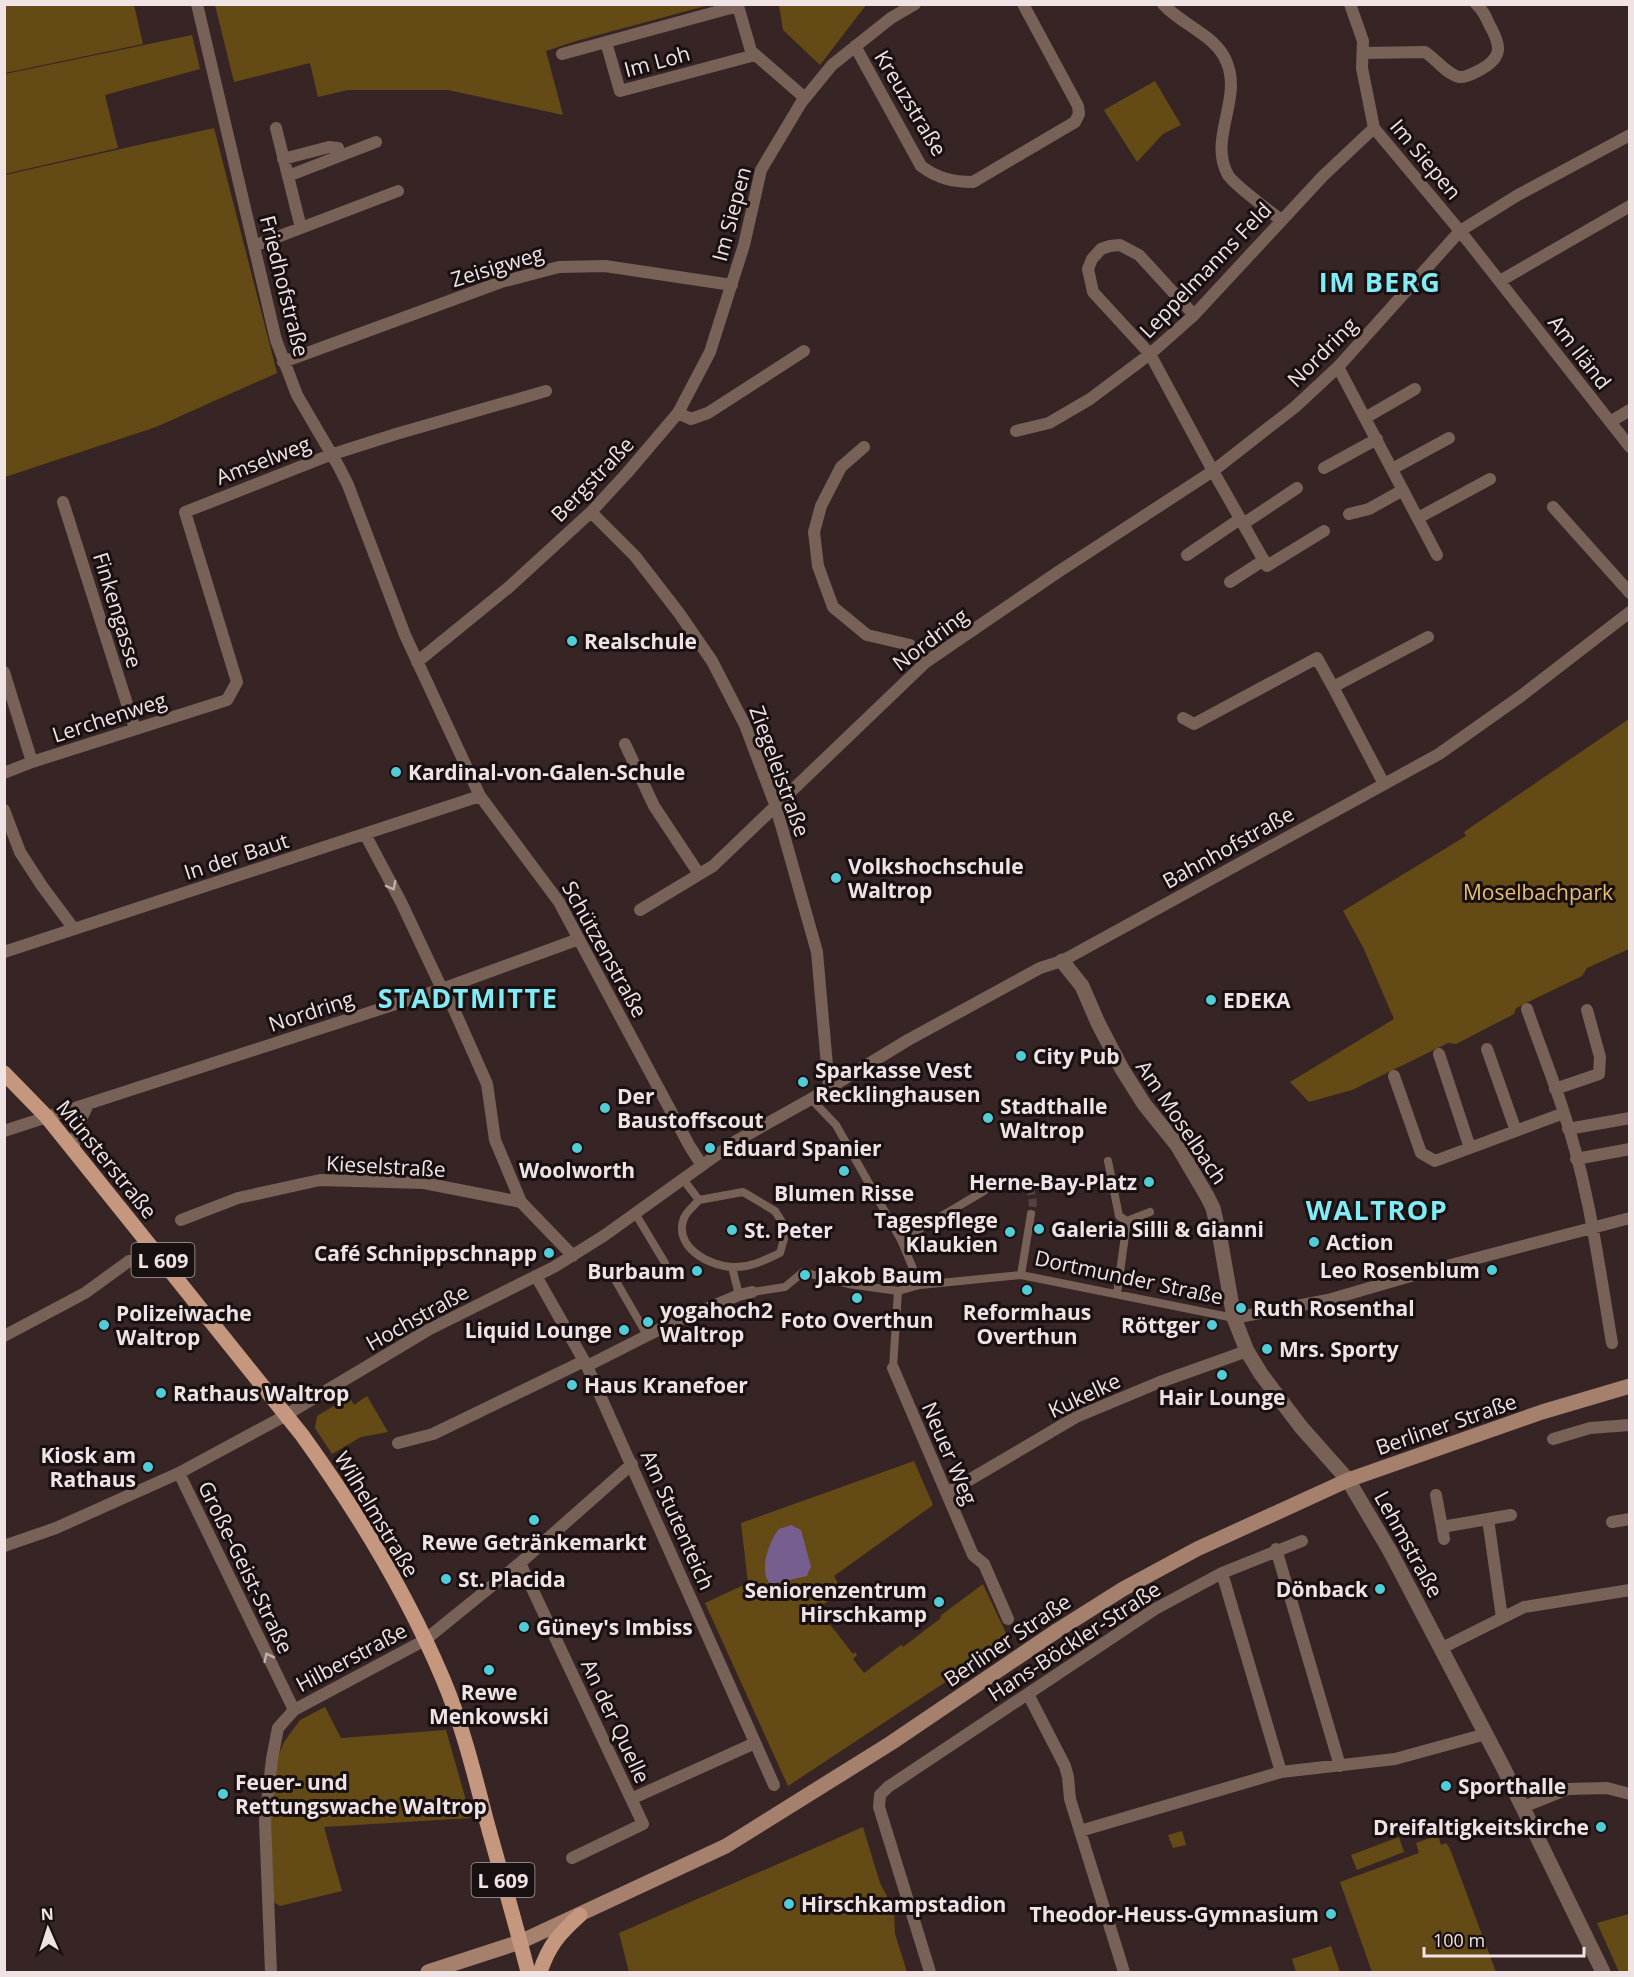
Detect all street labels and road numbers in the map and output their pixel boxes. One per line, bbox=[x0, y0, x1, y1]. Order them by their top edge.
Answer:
street label: Im Loh bbox=[621, 39, 693, 83]
street label: Kreuzstraße bbox=[868, 45, 954, 161]
street label: Im Siepen bbox=[1384, 113, 1468, 205]
street label: Im Siepen bbox=[705, 164, 757, 264]
street label: Leppelmanns Feld bbox=[1133, 196, 1277, 344]
street label: Friedhofstraße bbox=[254, 212, 316, 360]
street label: Zeisigweg bbox=[447, 239, 547, 293]
street label: Am Iländ bbox=[1542, 309, 1618, 395]
street label: Nordring bbox=[1281, 311, 1363, 393]
street label: Amselweg bbox=[212, 429, 314, 491]
street label: Bergstraße bbox=[544, 430, 640, 528]
street label: Finkengasse bbox=[87, 549, 149, 671]
street label: Nordring bbox=[886, 601, 974, 677]
street label: Lerchenweg bbox=[48, 685, 170, 749]
street label: Ziegeleistraße bbox=[743, 702, 817, 840]
street label: Bahnhofstraße bbox=[1157, 799, 1299, 895]
street label: In der Baut bbox=[180, 826, 292, 886]
street label: Schützenstraße bbox=[556, 876, 654, 1022]
street label: Nordring bbox=[265, 984, 357, 1038]
street label: Am Moselbach bbox=[1130, 1054, 1234, 1190]
street label: Münsterstraße bbox=[50, 1094, 164, 1224]
street label: Kieselstraße bbox=[326, 1149, 446, 1183]
road number: L 609 bbox=[132, 1243, 195, 1277]
street label: Dortmunder Straße bbox=[1032, 1243, 1226, 1311]
street label: Hochstraße bbox=[361, 1277, 473, 1357]
street label: Kukelke bbox=[1043, 1366, 1125, 1424]
street label: Berliner Straße bbox=[1372, 1387, 1520, 1461]
street label: Neuer Weg bbox=[916, 1397, 984, 1509]
street label: Wilhelmstraße bbox=[328, 1446, 426, 1582]
street label: Am Stutenteich bbox=[635, 1446, 721, 1594]
street label: Große-Geist-Straße bbox=[192, 1476, 300, 1658]
street label: Lehmstraße bbox=[1368, 1486, 1450, 1602]
street label: Hans-Böckler-Straße bbox=[982, 1575, 1166, 1707]
street label: Berliner Straße bbox=[938, 1587, 1076, 1693]
street label: Hilberstraße bbox=[291, 1616, 411, 1698]
street label: An der Quelle bbox=[575, 1654, 657, 1788]
road number: L 609 bbox=[472, 1863, 534, 1897]

